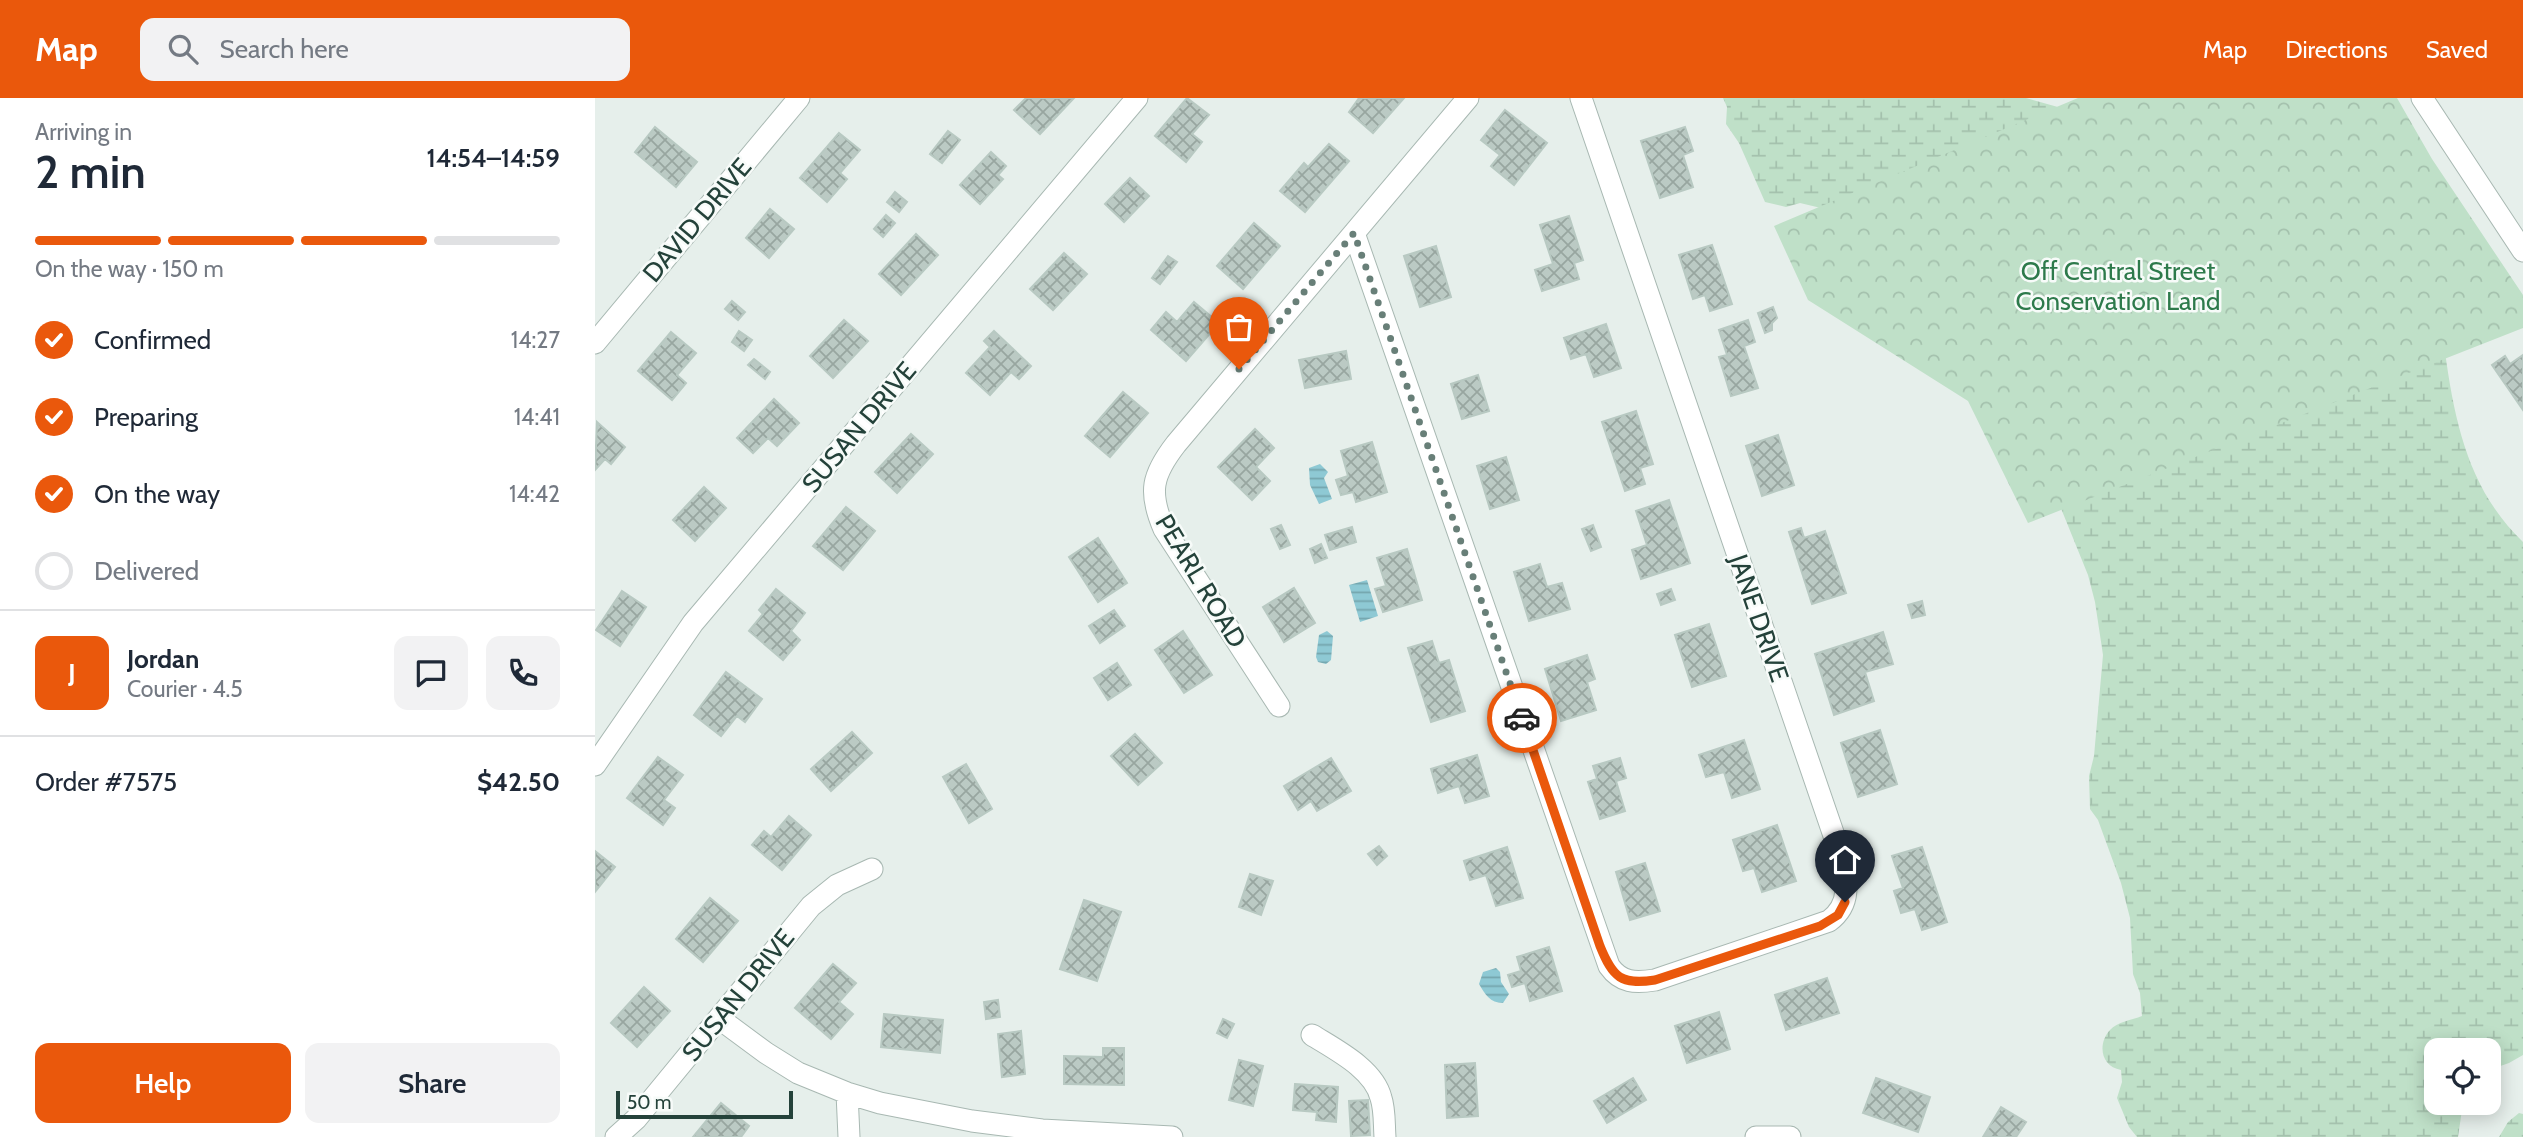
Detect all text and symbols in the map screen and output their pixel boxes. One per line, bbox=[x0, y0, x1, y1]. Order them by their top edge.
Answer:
search box bbox=[140, 18, 630, 81]
text: Map bbox=[35, 29, 98, 69]
icon: search bbox=[164, 30, 202, 68]
text: Search here bbox=[220, 33, 349, 65]
text: Map bbox=[2203, 35, 2247, 64]
text: Directions bbox=[2285, 35, 2388, 64]
text: Saved bbox=[2426, 35, 2488, 64]
text: Arriving in bbox=[35, 118, 132, 146]
text: 14:54–14:59 bbox=[427, 142, 560, 174]
text: 2 min bbox=[35, 144, 146, 200]
street label: DAVID DRIVE bbox=[636, 151, 758, 289]
text: On the way · 150 m bbox=[35, 255, 224, 283]
park label: Off Central Street Conservation Land bbox=[2015, 255, 2221, 317]
pin bbox=[1209, 297, 1269, 369]
icon: bag bbox=[1220, 308, 1258, 346]
icon: check bbox=[35, 321, 73, 359]
text: Confirmed bbox=[94, 324, 211, 356]
text: 14:27 bbox=[511, 326, 560, 354]
street label: SUSAN DRIVE bbox=[795, 355, 923, 499]
icon: check bbox=[35, 398, 73, 436]
text: Preparing bbox=[94, 401, 198, 433]
text: 14:41 bbox=[514, 403, 560, 431]
icon: check bbox=[35, 475, 73, 513]
text: On the way bbox=[94, 478, 220, 510]
text: 14:42 bbox=[509, 480, 560, 508]
street label: PEARL ROAD bbox=[1149, 508, 1253, 654]
street label: JANE DRIVE bbox=[1722, 549, 1796, 686]
text: Delivered bbox=[94, 555, 199, 587]
button: chat bbox=[394, 636, 468, 710]
button: phone bbox=[486, 636, 560, 710]
text: Jordan bbox=[127, 643, 199, 675]
text: J bbox=[68, 657, 76, 689]
text: Courier · 4.5 bbox=[127, 675, 243, 703]
courier bbox=[1487, 683, 1557, 753]
icon: car bbox=[1503, 699, 1541, 737]
text: Order #7575 bbox=[35, 766, 177, 798]
text: $42.50 bbox=[477, 766, 560, 798]
pin bbox=[1815, 830, 1875, 902]
icon: home bbox=[1826, 841, 1864, 879]
street label: SUSAN DRIVE bbox=[675, 922, 801, 1068]
map controls bbox=[2424, 1038, 2501, 1115]
button: locate bbox=[2424, 1038, 2501, 1115]
button: Help bbox=[35, 1043, 291, 1123]
button: Share bbox=[305, 1043, 560, 1123]
scale bar bbox=[616, 1088, 793, 1120]
text: 50 m bbox=[627, 1091, 671, 1114]

